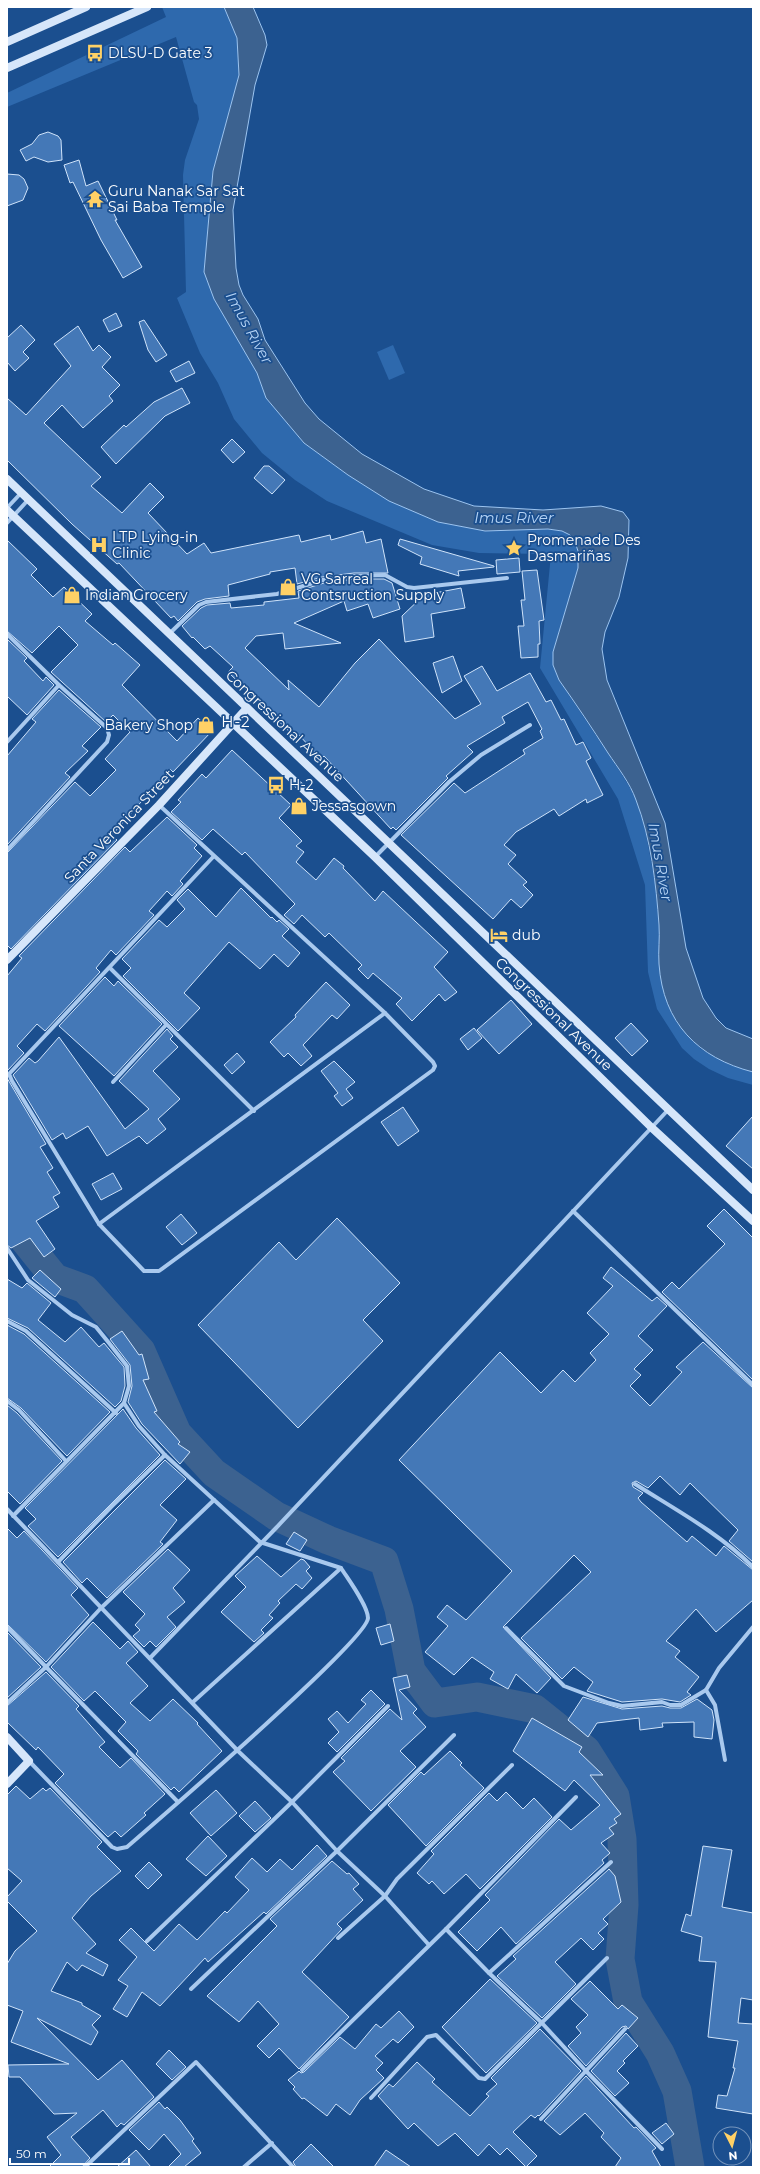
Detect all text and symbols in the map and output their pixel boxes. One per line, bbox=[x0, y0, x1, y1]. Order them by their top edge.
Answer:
bus stop icon: DLSU-D Gate 3 bbox=[85, 43, 105, 63]
place label: DLSU-D Gate 3 bbox=[108, 44, 213, 62]
place label: Guru Nanak Sar Sat Sai Baba Temple bbox=[108, 182, 245, 216]
temple icon: Guru Nanak Sar Sat Sai Baba Temple bbox=[85, 189, 105, 209]
water label: Imus River bbox=[222, 288, 278, 368]
water label: Imus River bbox=[474, 508, 555, 527]
place label: LTP Lying-in Clinic bbox=[112, 528, 198, 562]
place label: Promenade Des Dasmariñas bbox=[527, 531, 641, 565]
hospital icon: LTP Lying-in Clinic bbox=[89, 535, 109, 555]
place icon: Promenade Des Dasmariñas bbox=[504, 538, 524, 558]
place label: VG Sarreal Contsruction Supply bbox=[301, 570, 444, 604]
shop icon: VG Sarreal Contsruction Supply bbox=[278, 577, 298, 597]
shop icon: Indian Grocery bbox=[62, 585, 82, 605]
place label: Indian Grocery bbox=[85, 586, 188, 604]
street label: Congressional Avenue bbox=[222, 666, 348, 786]
district label: H-2 bbox=[221, 712, 251, 731]
shop icon: Bakery Shop bbox=[196, 715, 216, 735]
place label: Bakery Shop bbox=[105, 716, 193, 734]
street label: Santa Veronica Street bbox=[60, 765, 178, 886]
bus stop icon: H-2 bbox=[266, 775, 286, 795]
place label: H-2 bbox=[289, 776, 314, 794]
shop icon: Jessasgown bbox=[289, 796, 309, 816]
place label: Jessasgown bbox=[311, 797, 396, 815]
water label: Imus River bbox=[644, 821, 677, 904]
hotel icon: dub bbox=[489, 925, 509, 945]
place label: dub bbox=[512, 926, 540, 944]
street label: Congressional Avenue bbox=[492, 954, 616, 1074]
north arrow bbox=[712, 2126, 752, 2166]
scale bar bbox=[10, 2140, 129, 2166]
text: 50 m bbox=[16, 2146, 47, 2161]
text: N bbox=[728, 2149, 738, 2163]

